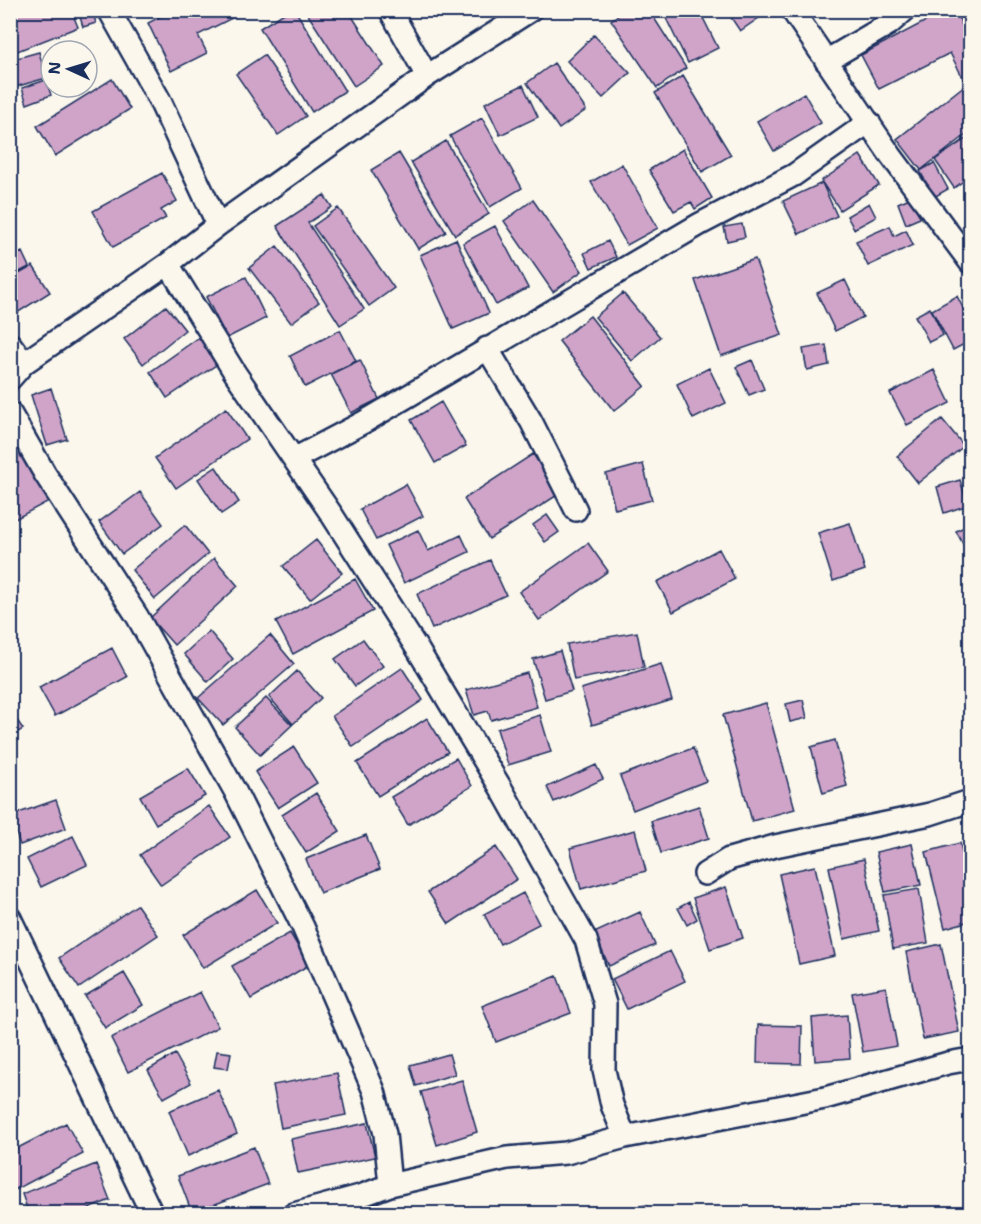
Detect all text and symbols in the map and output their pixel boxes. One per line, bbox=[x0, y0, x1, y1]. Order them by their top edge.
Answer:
north arrow bbox=[39, 39, 99, 99]
text: N bbox=[44, 61, 65, 75]

